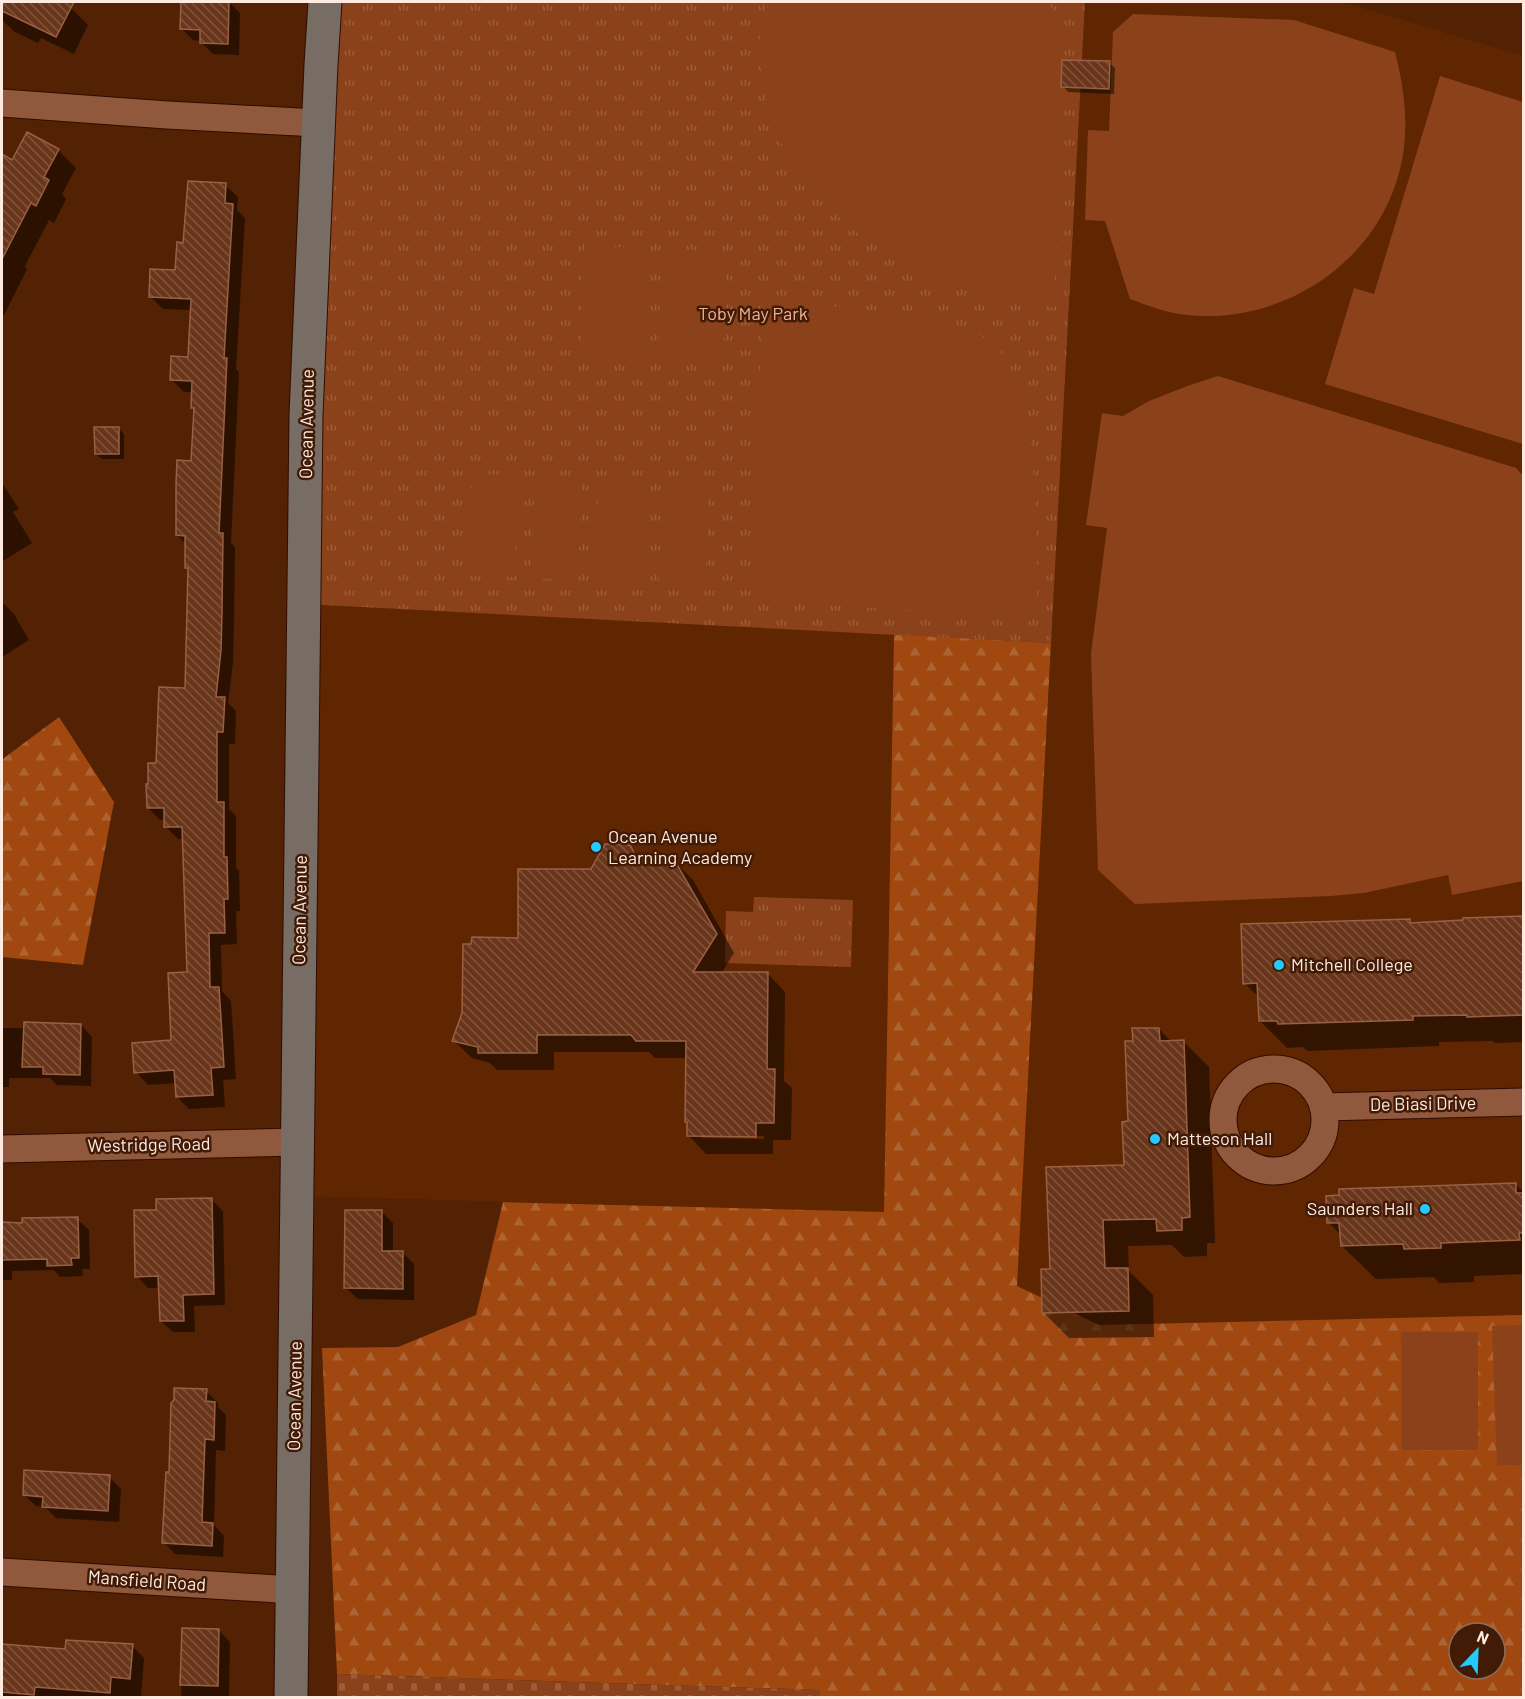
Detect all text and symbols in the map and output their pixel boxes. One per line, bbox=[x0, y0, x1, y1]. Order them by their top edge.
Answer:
park label: Toby May Park bbox=[698, 302, 808, 324]
street label: Ocean Avenue bbox=[294, 369, 318, 479]
place label: Ocean Avenue Learning Academy bbox=[608, 825, 752, 868]
marker: Ocean Avenue Learning Academy bbox=[589, 840, 603, 854]
street label: Ocean Avenue bbox=[287, 855, 311, 965]
place label: Mitchell College bbox=[1291, 953, 1413, 975]
marker: Mitchell College bbox=[1272, 958, 1286, 972]
street label: De Biasi Drive bbox=[1370, 1091, 1476, 1115]
place label: Matteson Hall bbox=[1167, 1127, 1272, 1149]
street label: Westridge Road bbox=[87, 1132, 211, 1156]
marker: Matteson Hall bbox=[1148, 1132, 1162, 1146]
place label: Saunders Hall bbox=[1307, 1197, 1413, 1219]
marker: Saunders Hall bbox=[1418, 1202, 1432, 1216]
street label: Ocean Avenue bbox=[282, 1341, 306, 1451]
street label: Mansfield Road bbox=[87, 1565, 207, 1595]
north arrow bbox=[1447, 1621, 1507, 1681]
text: N bbox=[1474, 1626, 1492, 1648]

